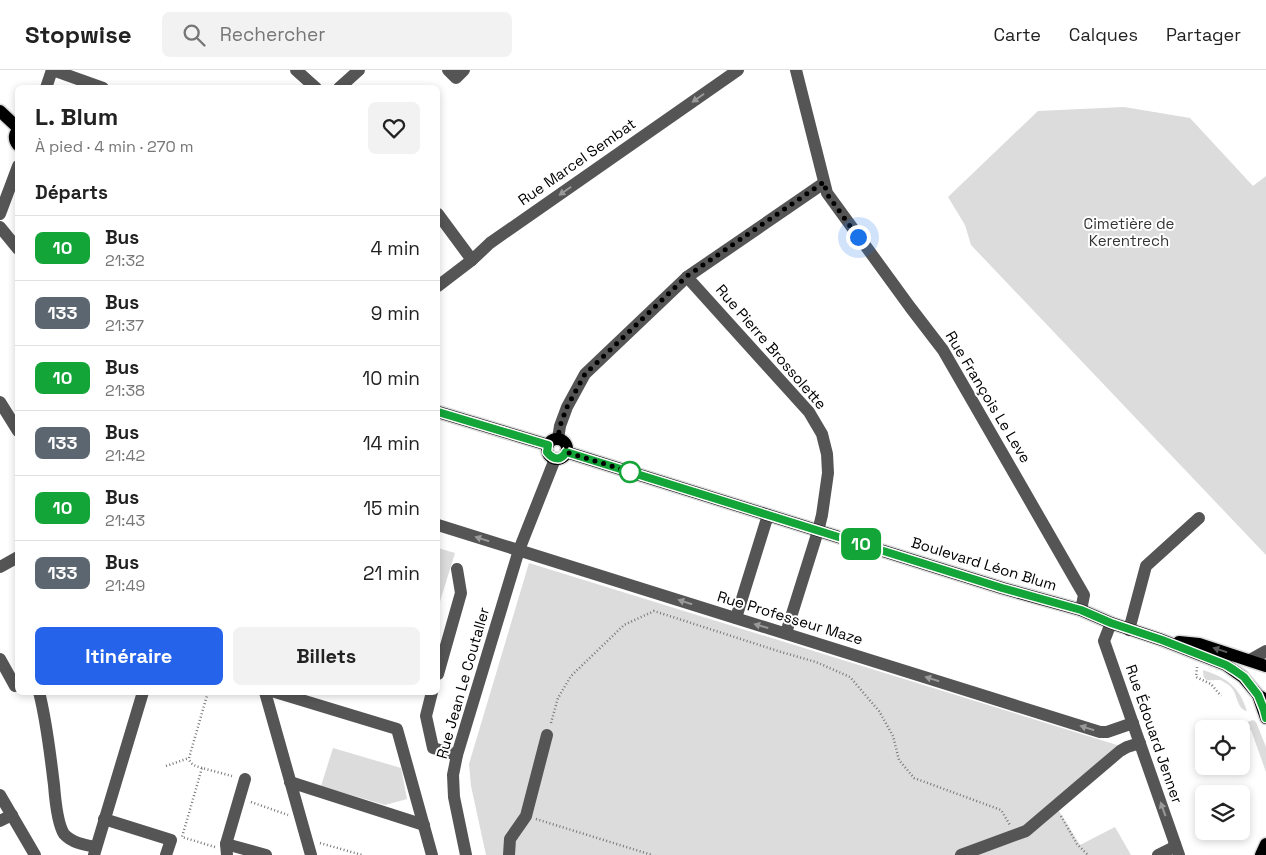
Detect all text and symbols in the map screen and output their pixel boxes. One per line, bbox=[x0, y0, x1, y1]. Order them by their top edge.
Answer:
search box bbox=[162, 12, 512, 57]
text: Stopwise bbox=[25, 19, 132, 50]
icon: search bbox=[180, 21, 208, 49]
text: Rechercher bbox=[220, 22, 325, 47]
text: Carte bbox=[994, 23, 1041, 46]
text: Calques bbox=[1069, 23, 1138, 46]
text: Partager bbox=[1166, 23, 1241, 46]
one-way arrow bbox=[691, 93, 705, 103]
text: L. Blum bbox=[35, 101, 118, 132]
button: heart bbox=[368, 102, 420, 154]
street label: Rue Marcel Sembat bbox=[514, 114, 639, 209]
text: À pied · 4 min · 270 m bbox=[35, 136, 194, 157]
text: Départs bbox=[35, 180, 108, 205]
one-way arrow bbox=[558, 186, 572, 196]
park label: Cimetière de Kerentrech bbox=[1084, 214, 1175, 250]
text: Bus bbox=[105, 225, 139, 250]
your location bbox=[846, 225, 871, 250]
text: 10 bbox=[53, 236, 72, 259]
text: 4 min bbox=[371, 236, 420, 261]
text: 21:32 bbox=[105, 250, 145, 271]
street label: Rue Pierre Brossolette bbox=[712, 280, 831, 413]
text: Bus bbox=[105, 290, 139, 315]
text: 133 bbox=[47, 301, 78, 324]
text: 9 min bbox=[371, 301, 420, 326]
text: 21:37 bbox=[105, 315, 144, 336]
street label: Rue François Le Leve bbox=[941, 327, 1035, 466]
text: Bus bbox=[105, 355, 139, 380]
text: 10 bbox=[53, 366, 72, 389]
text: 10 min bbox=[362, 366, 420, 391]
text: 21:38 bbox=[105, 380, 145, 401]
text: Bus bbox=[105, 420, 139, 445]
text: 133 bbox=[47, 431, 78, 454]
text: 14 min bbox=[363, 431, 420, 456]
text: 21:42 bbox=[105, 445, 145, 466]
unlabelled marker bbox=[619, 461, 641, 483]
text: Bus bbox=[105, 485, 139, 510]
text: 10 bbox=[53, 496, 72, 519]
text: 15 min bbox=[363, 496, 420, 521]
text: 21:43 bbox=[105, 510, 145, 531]
line badge: 10 bbox=[838, 528, 884, 560]
text: 10 bbox=[851, 532, 871, 555]
street label: Boulevard Léon Blum bbox=[909, 532, 1059, 595]
one-way arrow bbox=[474, 534, 489, 542]
text: Bus bbox=[105, 550, 139, 575]
text: 133 bbox=[47, 561, 78, 584]
text: 21 min bbox=[363, 561, 420, 586]
text: 21:49 bbox=[105, 575, 145, 596]
street label: Rue Professeur Maze bbox=[715, 586, 865, 649]
one-way arrow bbox=[677, 598, 692, 606]
street label: Rue Jean Le Coutaller bbox=[432, 605, 493, 761]
one-way arrow bbox=[754, 622, 769, 630]
button: Itinéraire bbox=[35, 627, 223, 685]
button: Billets bbox=[233, 627, 420, 685]
one-way arrow bbox=[1212, 646, 1227, 654]
street label: Rue Édouard Jenner bbox=[1122, 662, 1187, 806]
one-way arrow bbox=[924, 675, 939, 682]
map controls bbox=[1195, 720, 1250, 840]
button: locate bbox=[1195, 720, 1250, 775]
one-way arrow bbox=[1079, 723, 1094, 731]
button: layers bbox=[1195, 785, 1250, 840]
one-way arrow bbox=[1159, 801, 1167, 816]

